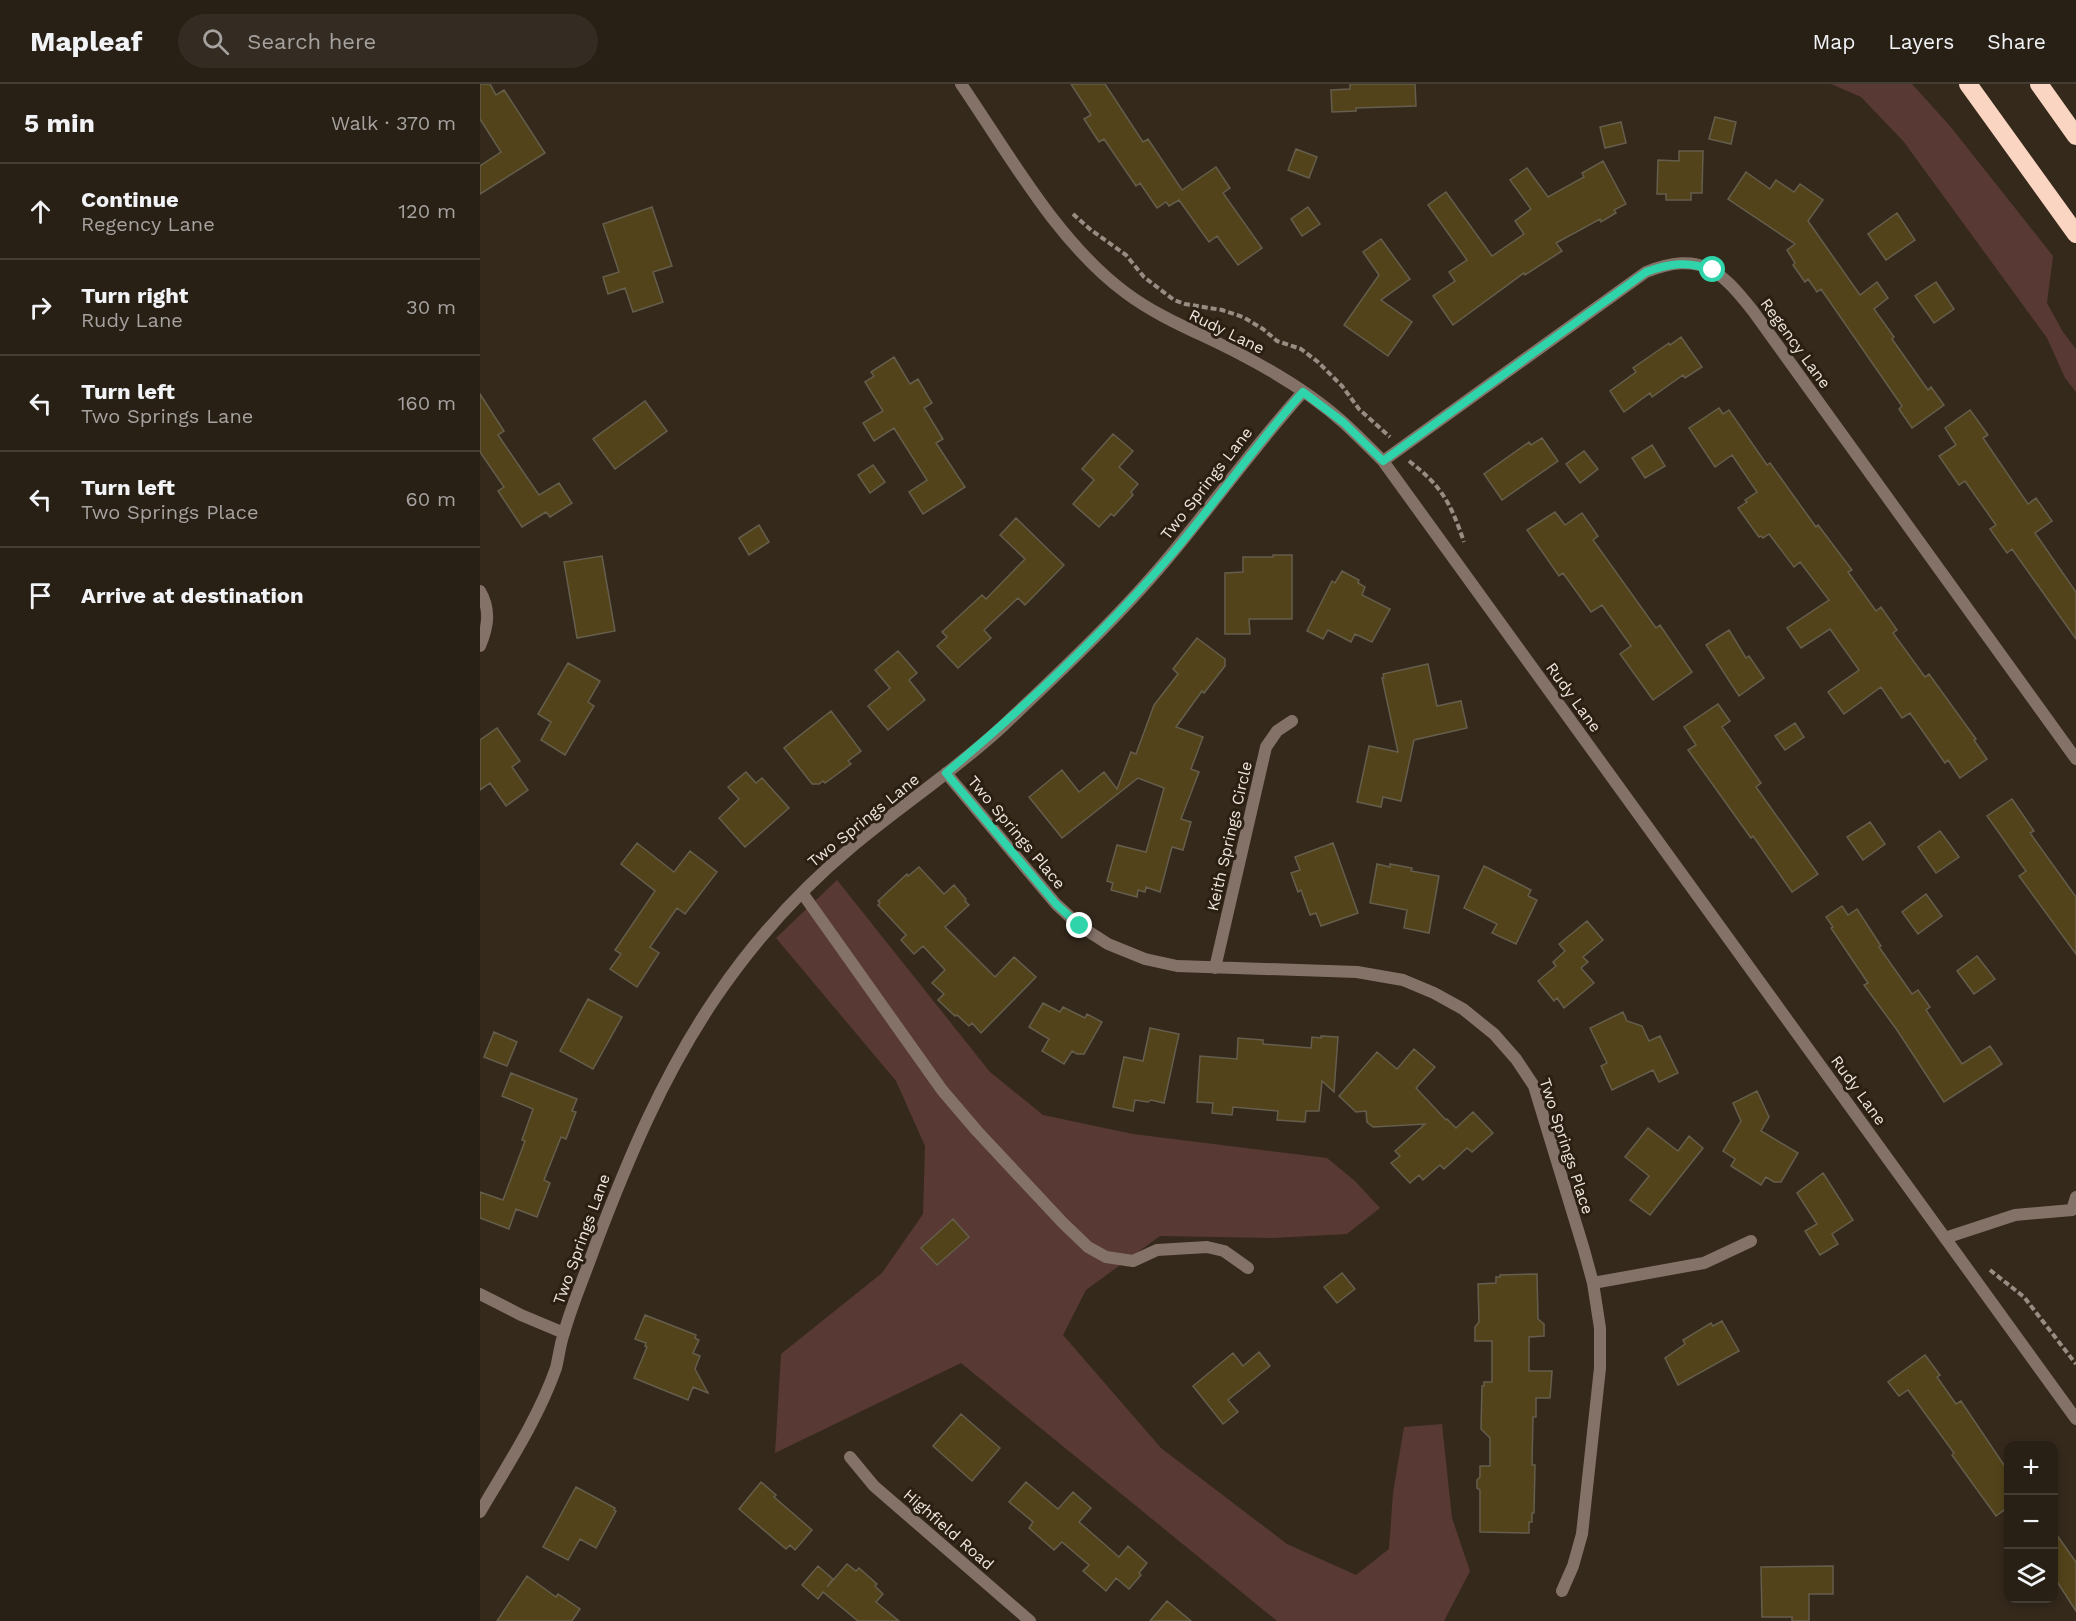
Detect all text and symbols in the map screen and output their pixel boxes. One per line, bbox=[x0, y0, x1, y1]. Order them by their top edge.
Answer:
search box bbox=[178, 14, 598, 68]
text: Mapleaf bbox=[30, 25, 142, 58]
icon: search bbox=[199, 25, 232, 58]
text: Search here bbox=[247, 29, 376, 54]
text: Map bbox=[1812, 29, 1855, 54]
text: Layers bbox=[1888, 29, 1954, 54]
text: Share bbox=[1987, 29, 2046, 54]
text: 5 min bbox=[24, 108, 95, 138]
text: Walk · 370 m bbox=[331, 111, 456, 135]
text: Continue bbox=[81, 187, 179, 212]
icon: ahead bbox=[24, 195, 57, 228]
text: 120 m bbox=[398, 199, 456, 223]
text: Regency Lane bbox=[81, 212, 215, 236]
route start bbox=[1699, 256, 1725, 282]
text: Turn right bbox=[81, 283, 188, 308]
icon: right bbox=[24, 291, 57, 324]
street label: Regency Lane bbox=[1756, 294, 1835, 392]
text: 30 m bbox=[406, 295, 456, 319]
street label: Rudy Lane bbox=[1186, 305, 1268, 358]
text: Rudy Lane bbox=[81, 308, 183, 332]
text: Turn left bbox=[81, 379, 175, 404]
icon: left bbox=[24, 387, 57, 420]
text: 160 m bbox=[398, 391, 456, 415]
text: Two Springs Lane bbox=[81, 404, 253, 428]
street label: Two Springs Lane bbox=[1156, 423, 1256, 543]
text: Turn left bbox=[81, 475, 175, 500]
icon: left bbox=[24, 483, 57, 516]
text: 60 m bbox=[406, 487, 456, 511]
text: Two Springs Place bbox=[81, 500, 259, 524]
icon: arrive bbox=[24, 579, 57, 612]
text: Arrive at destination bbox=[81, 583, 304, 608]
street label: Rudy Lane bbox=[1542, 659, 1605, 736]
street label: Keith Springs Circle bbox=[1203, 759, 1256, 913]
street label: Two Springs Lane bbox=[804, 770, 923, 871]
street label: Two Springs Place bbox=[964, 772, 1070, 893]
route end bbox=[1066, 912, 1092, 938]
street label: Rudy Lane bbox=[1827, 1052, 1890, 1129]
street label: Two Springs Place bbox=[1536, 1076, 1598, 1217]
street label: Two Springs Lane bbox=[549, 1171, 614, 1307]
map controls bbox=[2004, 1441, 2058, 1603]
button: + bbox=[2004, 1441, 2058, 1495]
street label: Highfield Road bbox=[900, 1485, 998, 1574]
button: − bbox=[2004, 1495, 2058, 1549]
button: layers bbox=[2004, 1549, 2058, 1603]

